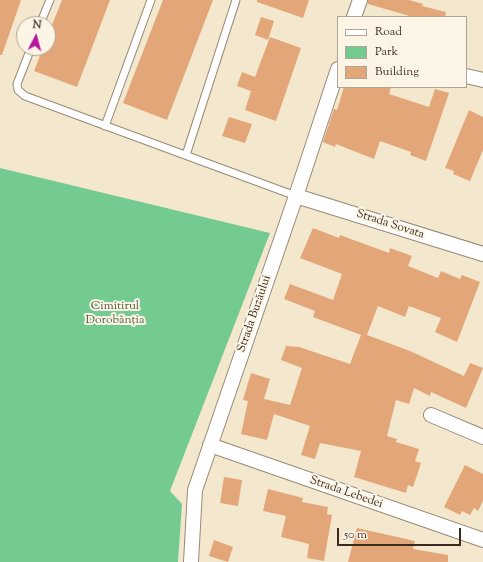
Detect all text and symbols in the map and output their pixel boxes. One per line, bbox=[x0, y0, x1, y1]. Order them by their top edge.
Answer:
north arrow bbox=[16, 16, 56, 56]
legend bbox=[337, 16, 467, 88]
text: N bbox=[32, 17, 42, 33]
text: Road bbox=[375, 23, 402, 41]
text: Park bbox=[375, 43, 398, 61]
text: Building bbox=[375, 63, 419, 81]
street label: Strada Sovata bbox=[354, 207, 426, 243]
street label: Strada Buzăului bbox=[235, 273, 275, 355]
park label: Cimitirul Dorobănția bbox=[85, 300, 145, 328]
street label: Strada Lebedei bbox=[307, 474, 385, 512]
scale bar bbox=[339, 520, 463, 546]
text: 50 m bbox=[344, 526, 367, 544]

